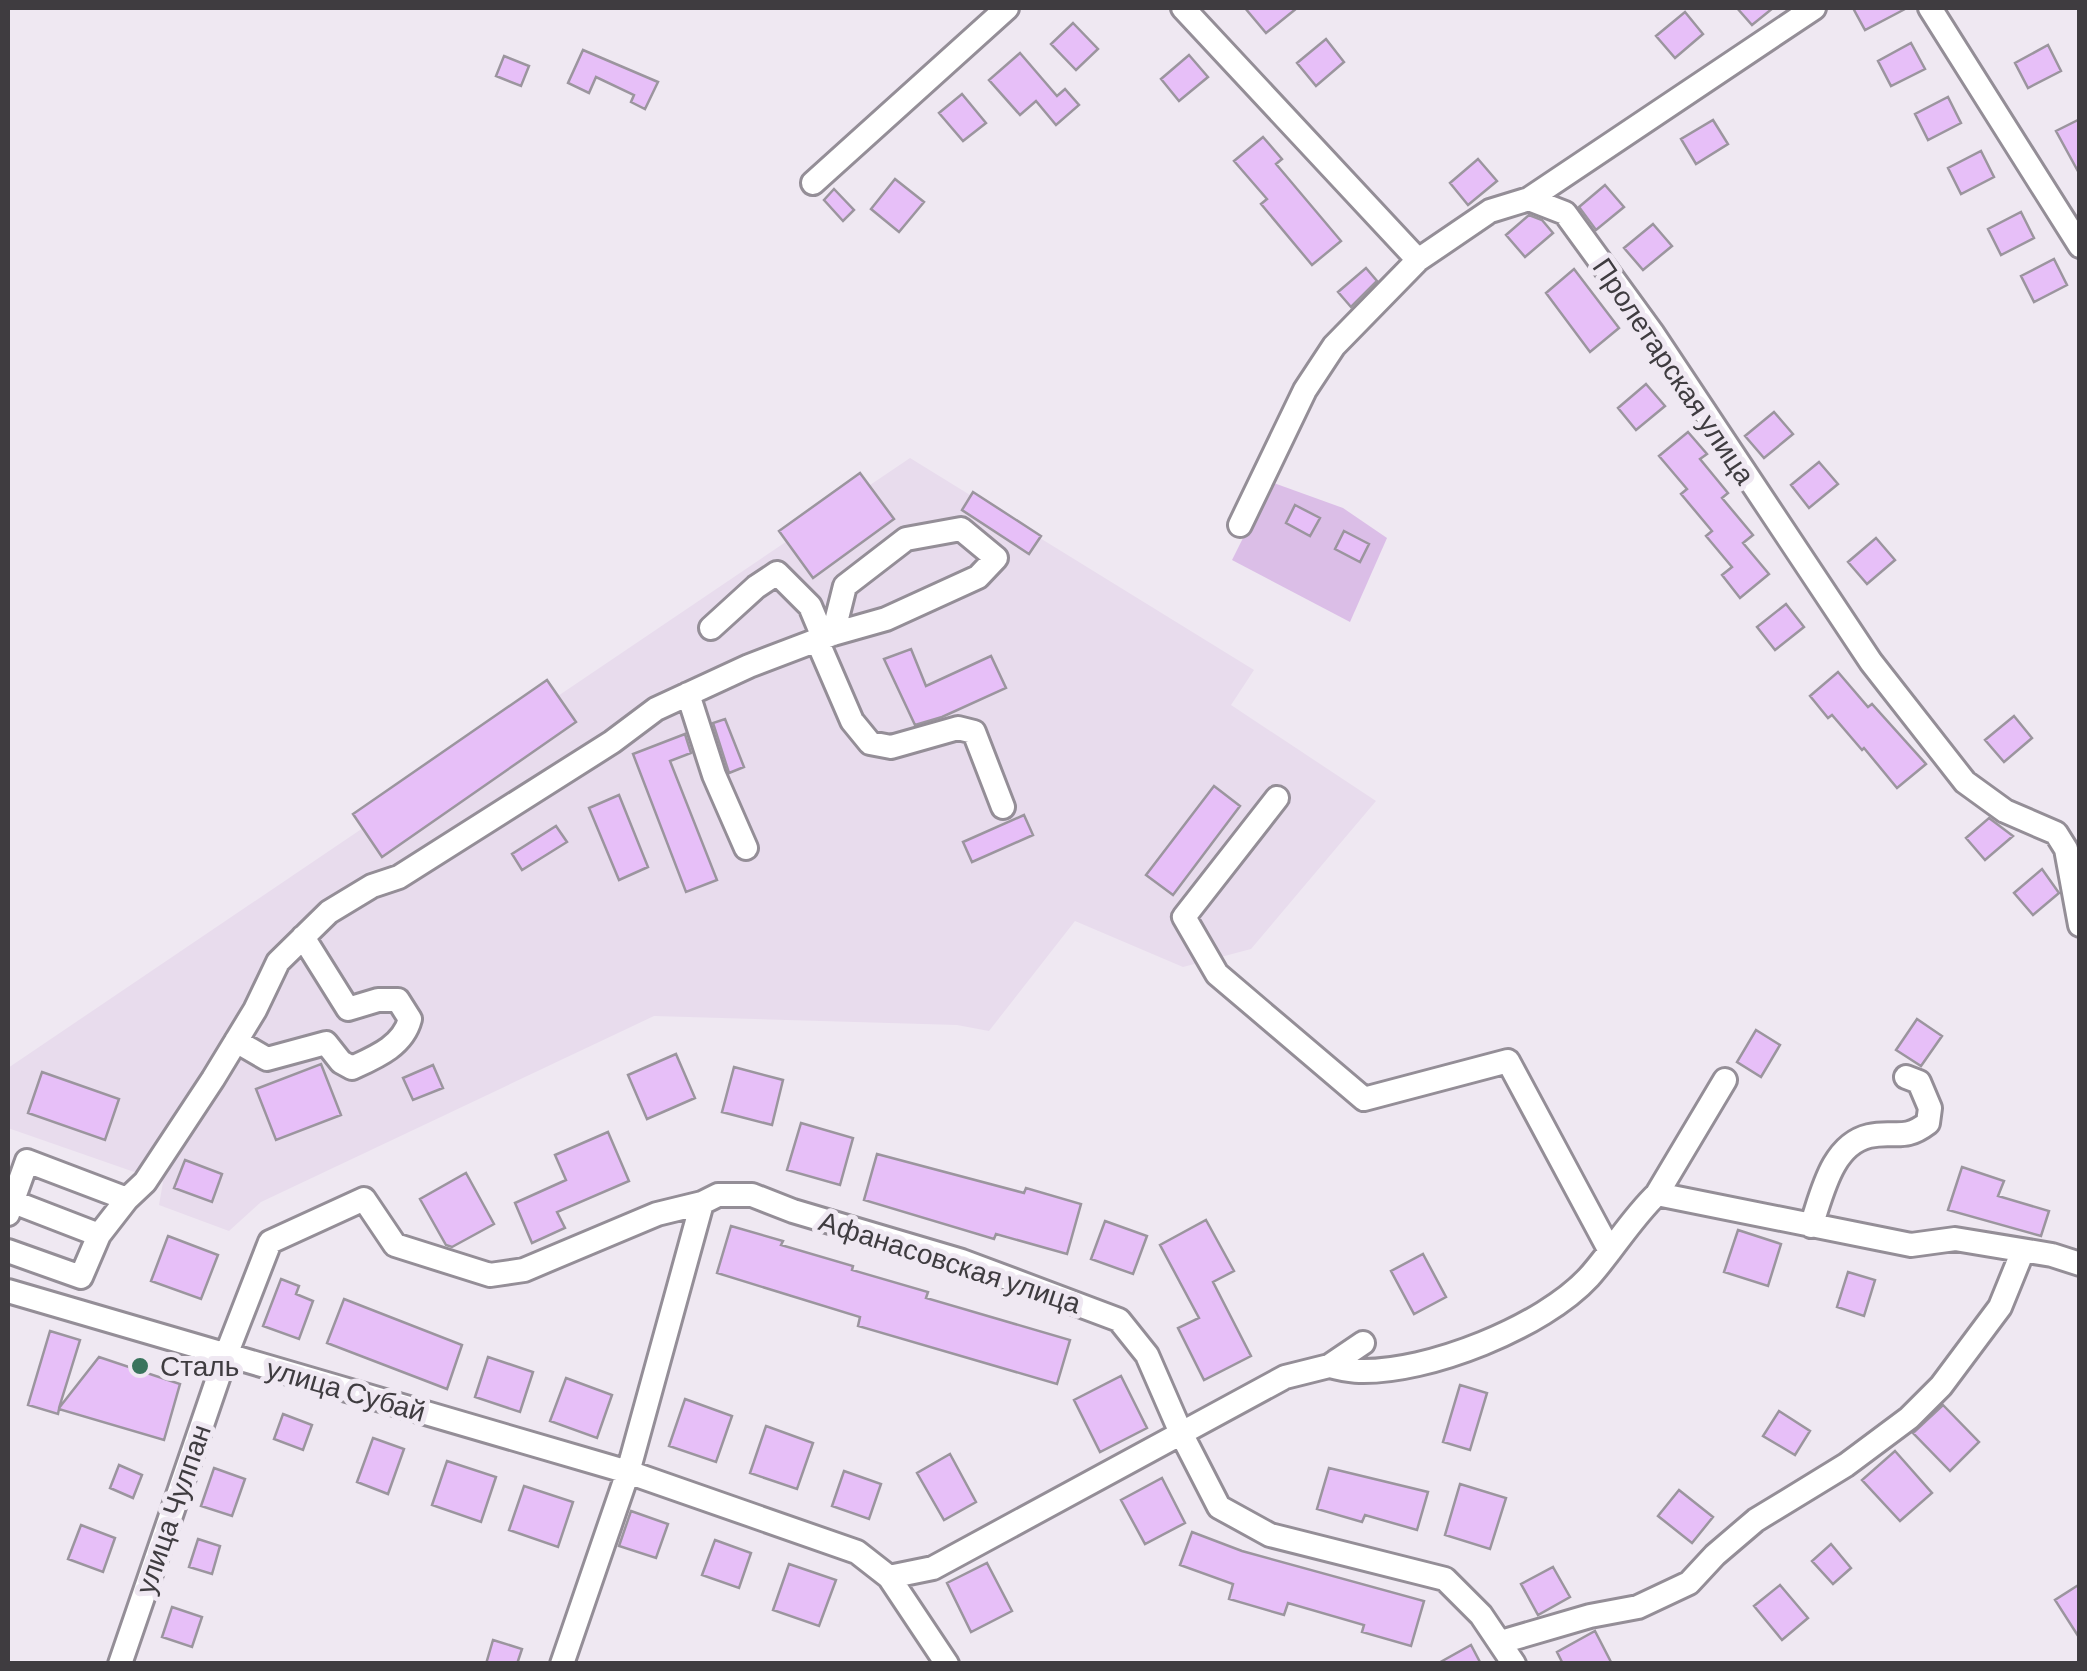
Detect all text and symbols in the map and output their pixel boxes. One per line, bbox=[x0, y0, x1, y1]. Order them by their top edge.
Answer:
street label: Пролетарская улица bbox=[1587, 251, 1763, 490]
street label: Афанасовская улица bbox=[815, 1203, 1086, 1320]
place label: Сталь bbox=[160, 1348, 239, 1382]
street label: улица Субай bbox=[263, 1350, 430, 1428]
marker: Сталь bbox=[129, 1355, 151, 1377]
street label: улица Чулпан bbox=[127, 1419, 217, 1598]

